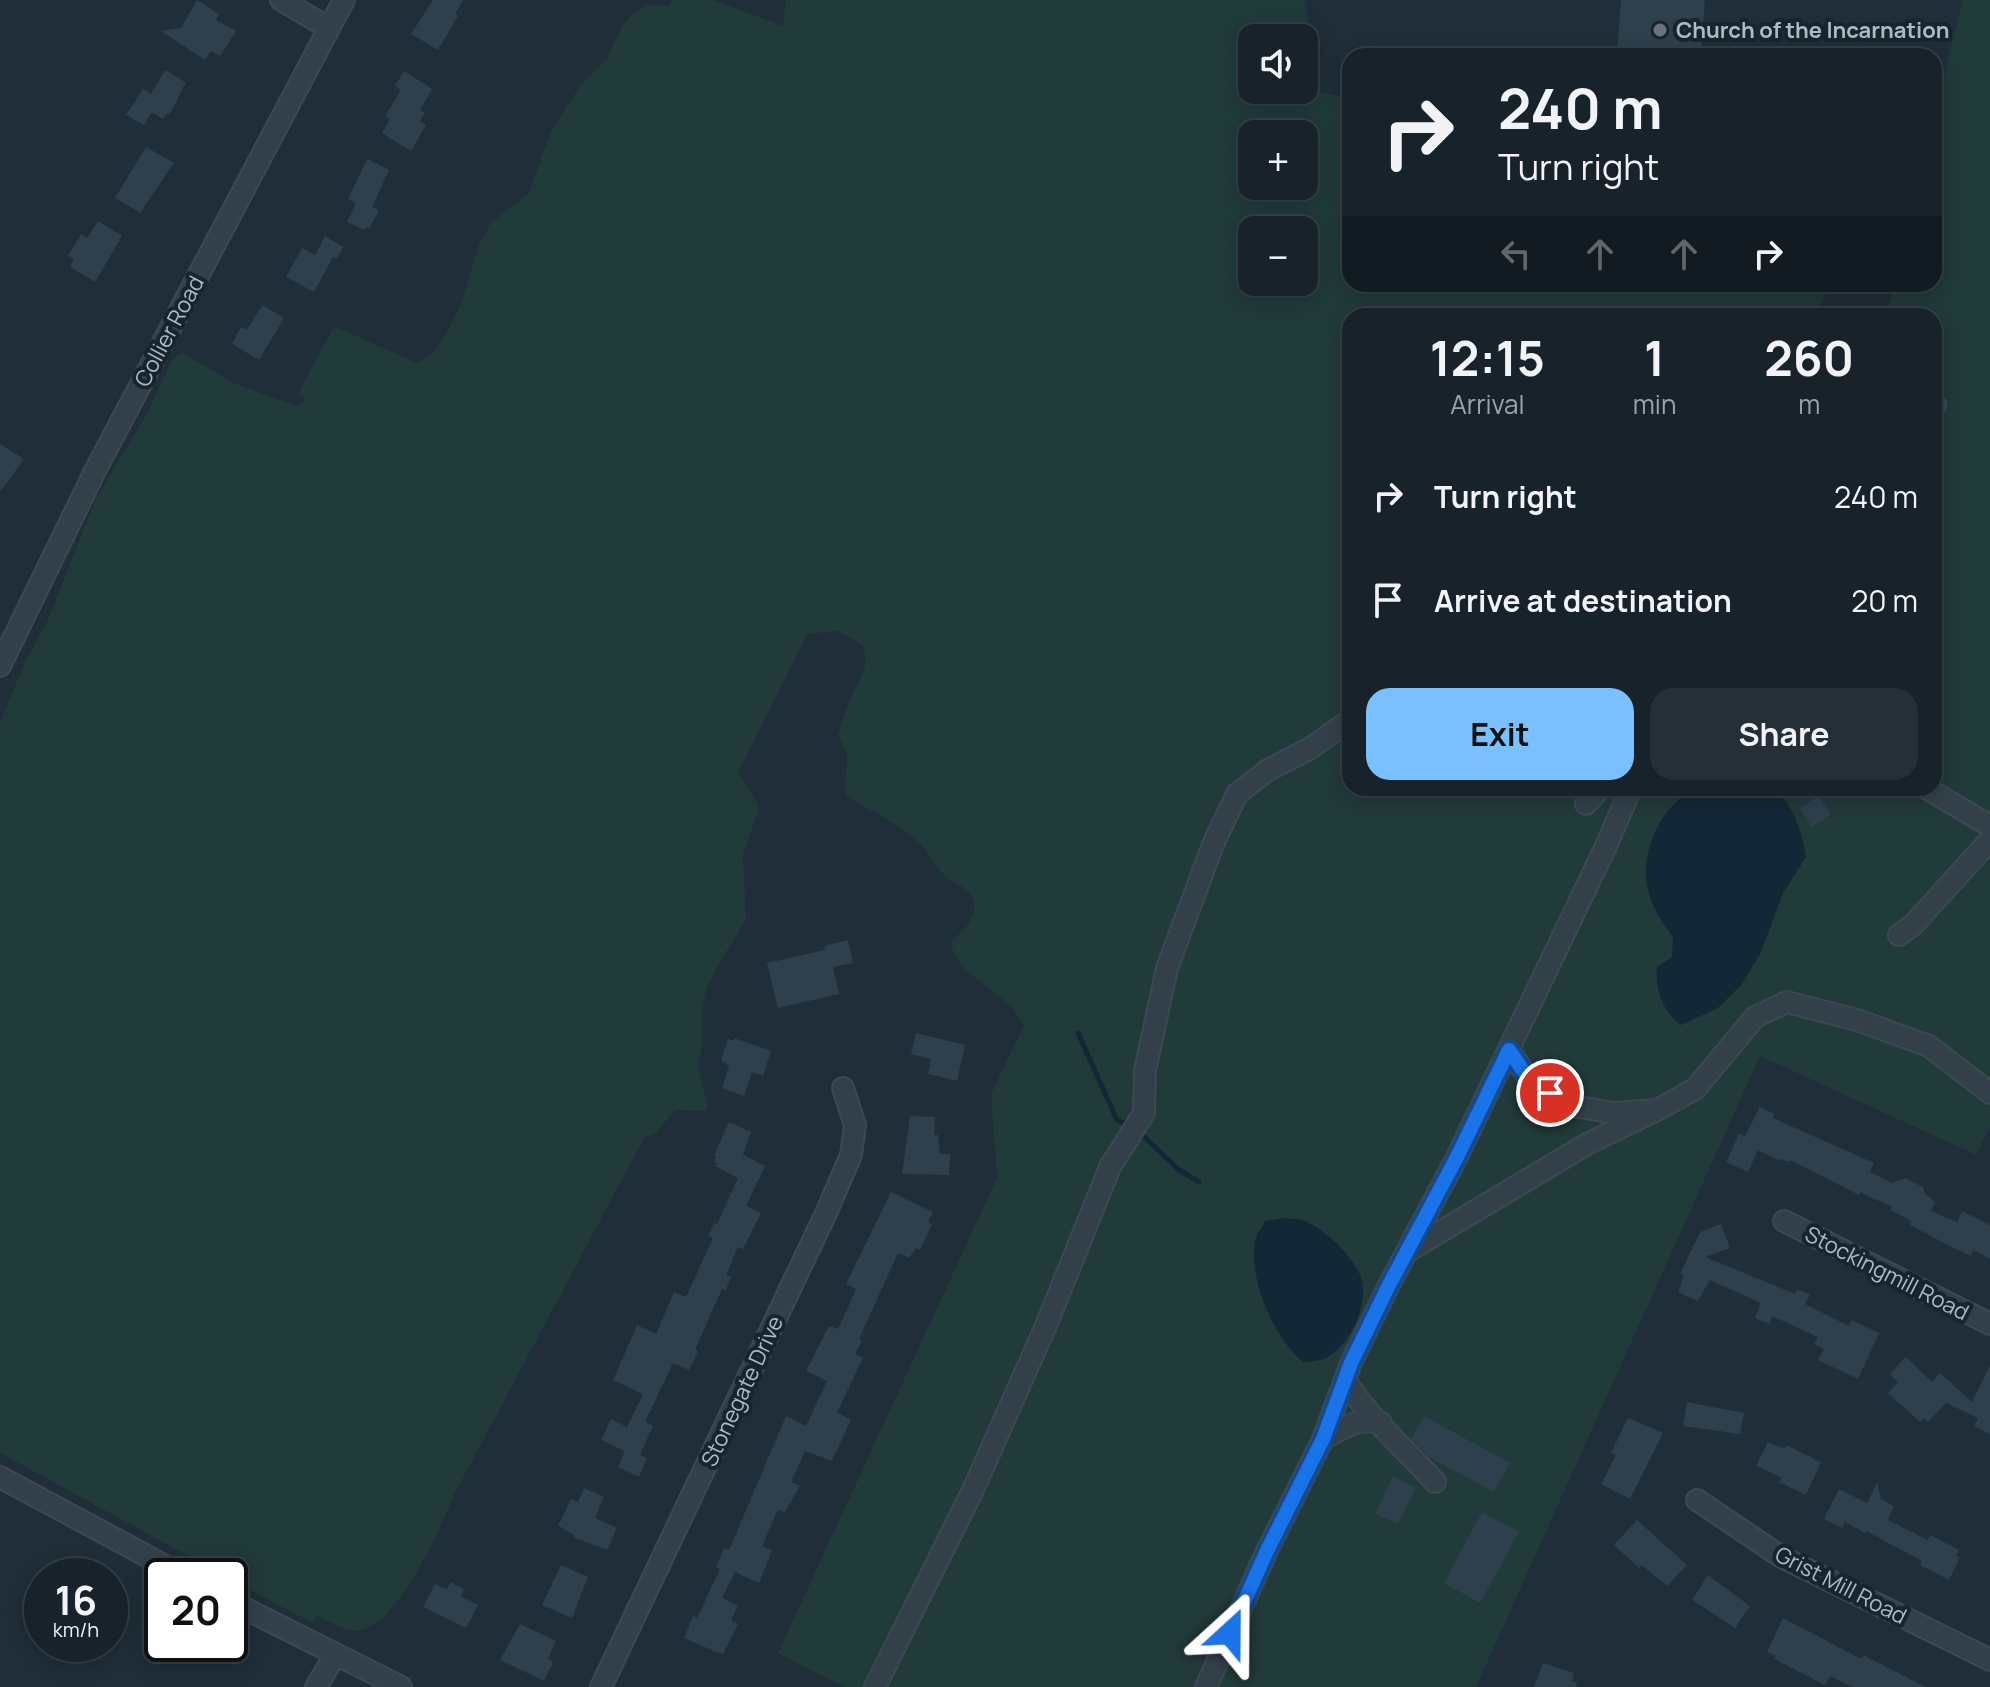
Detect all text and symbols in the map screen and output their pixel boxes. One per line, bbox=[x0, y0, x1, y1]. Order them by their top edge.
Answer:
place label: Church of the Incarnation bbox=[1676, 15, 1950, 45]
marker: Church of the Incarnation bbox=[1651, 21, 1669, 39]
map controls bbox=[1238, 24, 1318, 296]
button: sound bbox=[1238, 24, 1318, 104]
text: 240 m bbox=[1498, 69, 1663, 146]
icon: right bbox=[1366, 80, 1470, 184]
button: + bbox=[1238, 120, 1318, 200]
text: Turn right bbox=[1498, 142, 1659, 191]
button: − bbox=[1238, 216, 1318, 296]
icon: left bbox=[1494, 232, 1538, 276]
icon: ahead bbox=[1578, 232, 1622, 276]
icon: ahead bbox=[1662, 232, 1706, 276]
icon: right bbox=[1746, 232, 1790, 276]
street label: Collier Road bbox=[127, 270, 211, 392]
text: 12:15 bbox=[1430, 325, 1545, 390]
text: 1 bbox=[1644, 325, 1665, 390]
text: 260 bbox=[1764, 325, 1854, 390]
text: Arrival bbox=[1450, 386, 1525, 422]
text: min bbox=[1633, 386, 1676, 422]
text: m bbox=[1798, 386, 1820, 422]
icon: right bbox=[1366, 474, 1410, 518]
text: Turn right bbox=[1434, 476, 1577, 517]
text: 240 m bbox=[1834, 476, 1918, 517]
icon: arrive bbox=[1366, 578, 1410, 622]
text: Arrive at destination bbox=[1434, 580, 1732, 621]
text: 20 m bbox=[1851, 580, 1918, 621]
button: Exit bbox=[1366, 688, 1634, 780]
button: Share bbox=[1650, 688, 1918, 780]
pin bbox=[1516, 1059, 1584, 1127]
icon: arrive bbox=[1528, 1071, 1572, 1115]
street label: Stockingmill Road bbox=[1800, 1219, 1974, 1327]
street label: Stonegate Drive bbox=[694, 1311, 790, 1471]
street label: Grist Mill Road bbox=[1770, 1539, 1912, 1631]
speed limit sign: 20 bbox=[144, 1558, 248, 1662]
text: 16 bbox=[55, 1572, 97, 1627]
position arrow bbox=[1188, 1591, 1272, 1675]
text: km/h bbox=[53, 1616, 99, 1643]

